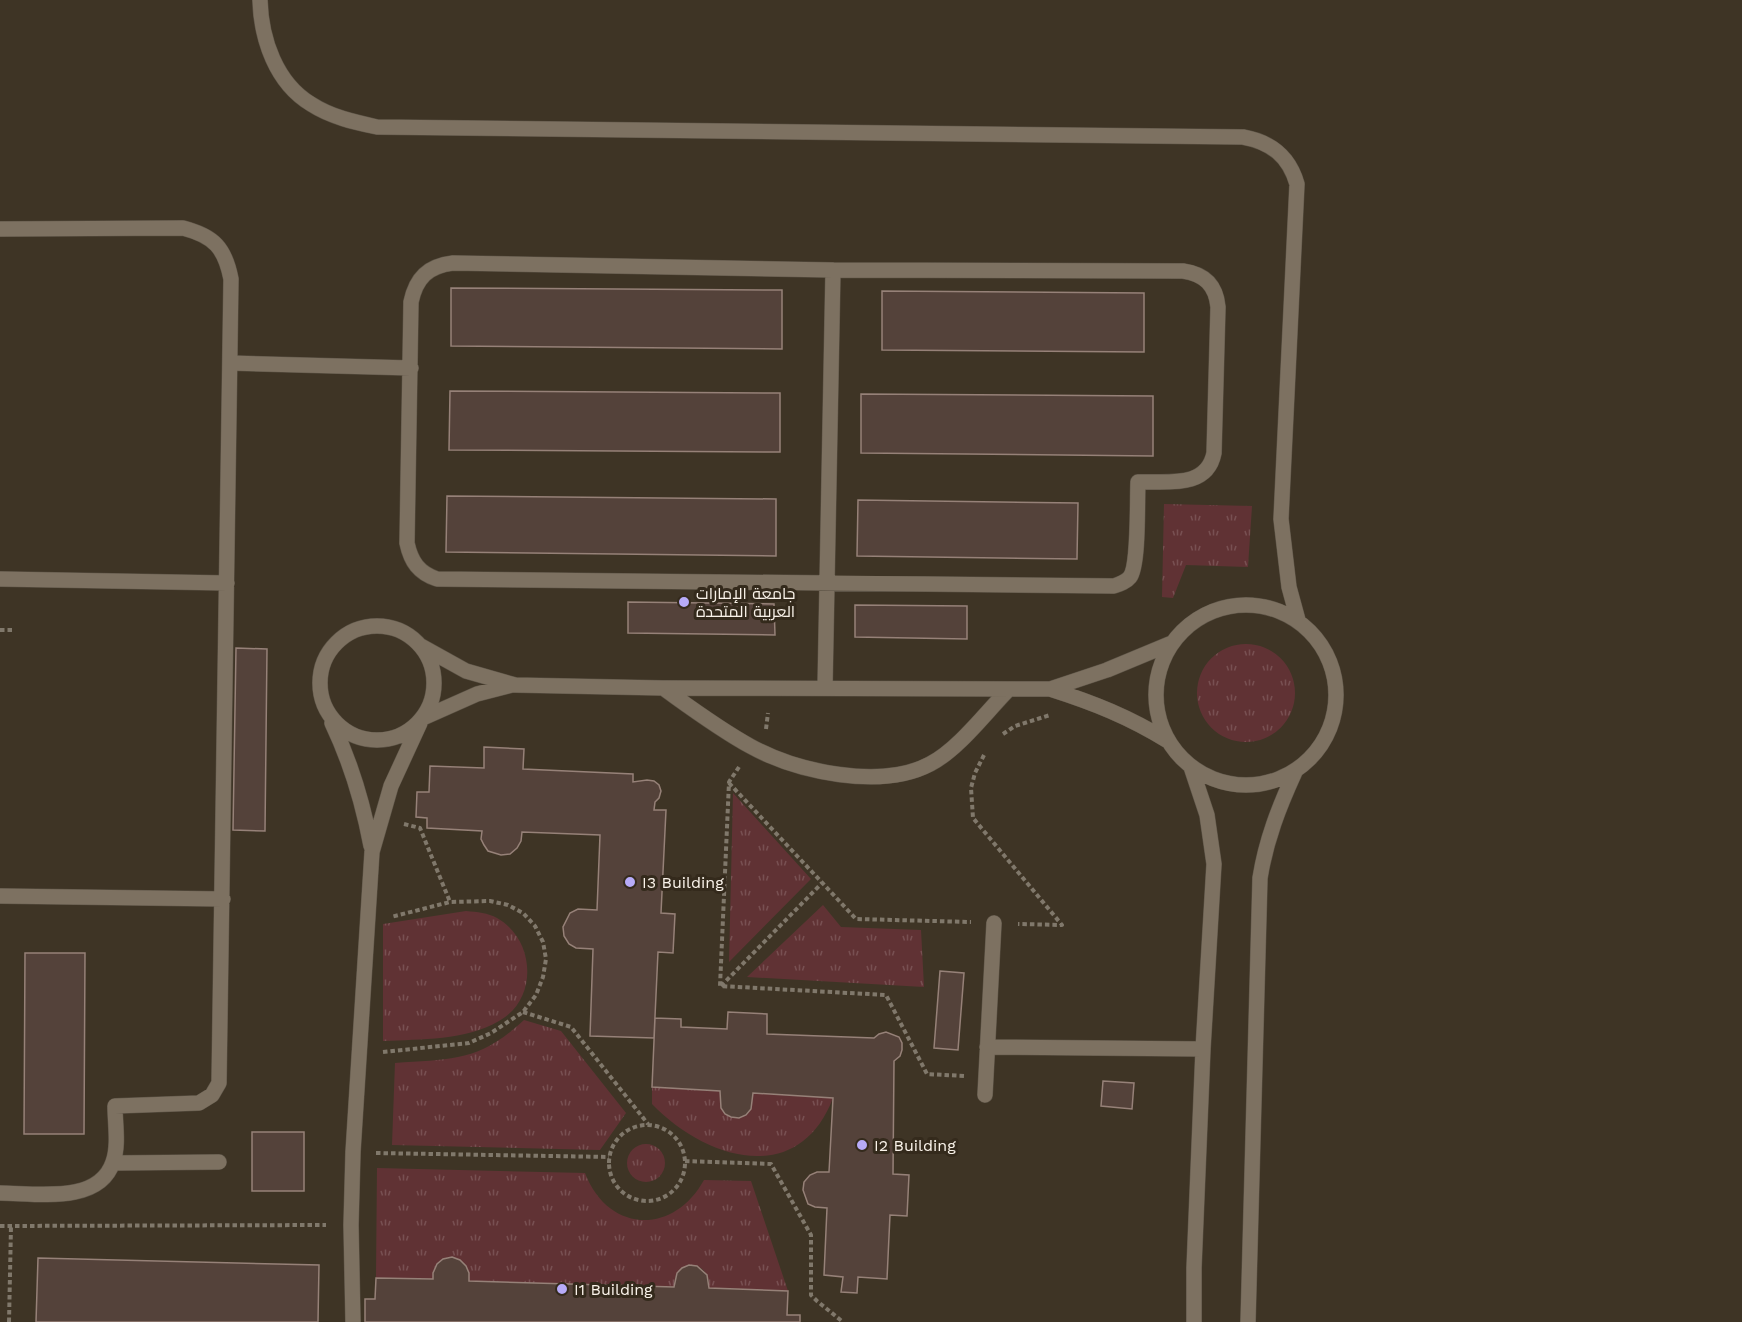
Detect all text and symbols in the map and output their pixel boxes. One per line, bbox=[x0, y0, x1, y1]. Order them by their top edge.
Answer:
place label: جامعة الإمارات العربية المتحدة bbox=[696, 584, 796, 621]
marker: جامعة الإمارات العربية المتحدة bbox=[677, 595, 691, 609]
place label: I3 Building bbox=[642, 873, 724, 892]
marker: I3 Building bbox=[623, 875, 637, 889]
place label: I2 Building bbox=[874, 1136, 956, 1155]
marker: I2 Building bbox=[855, 1138, 869, 1152]
place label: I1 Building bbox=[574, 1280, 653, 1299]
marker: I1 Building bbox=[555, 1282, 569, 1296]

